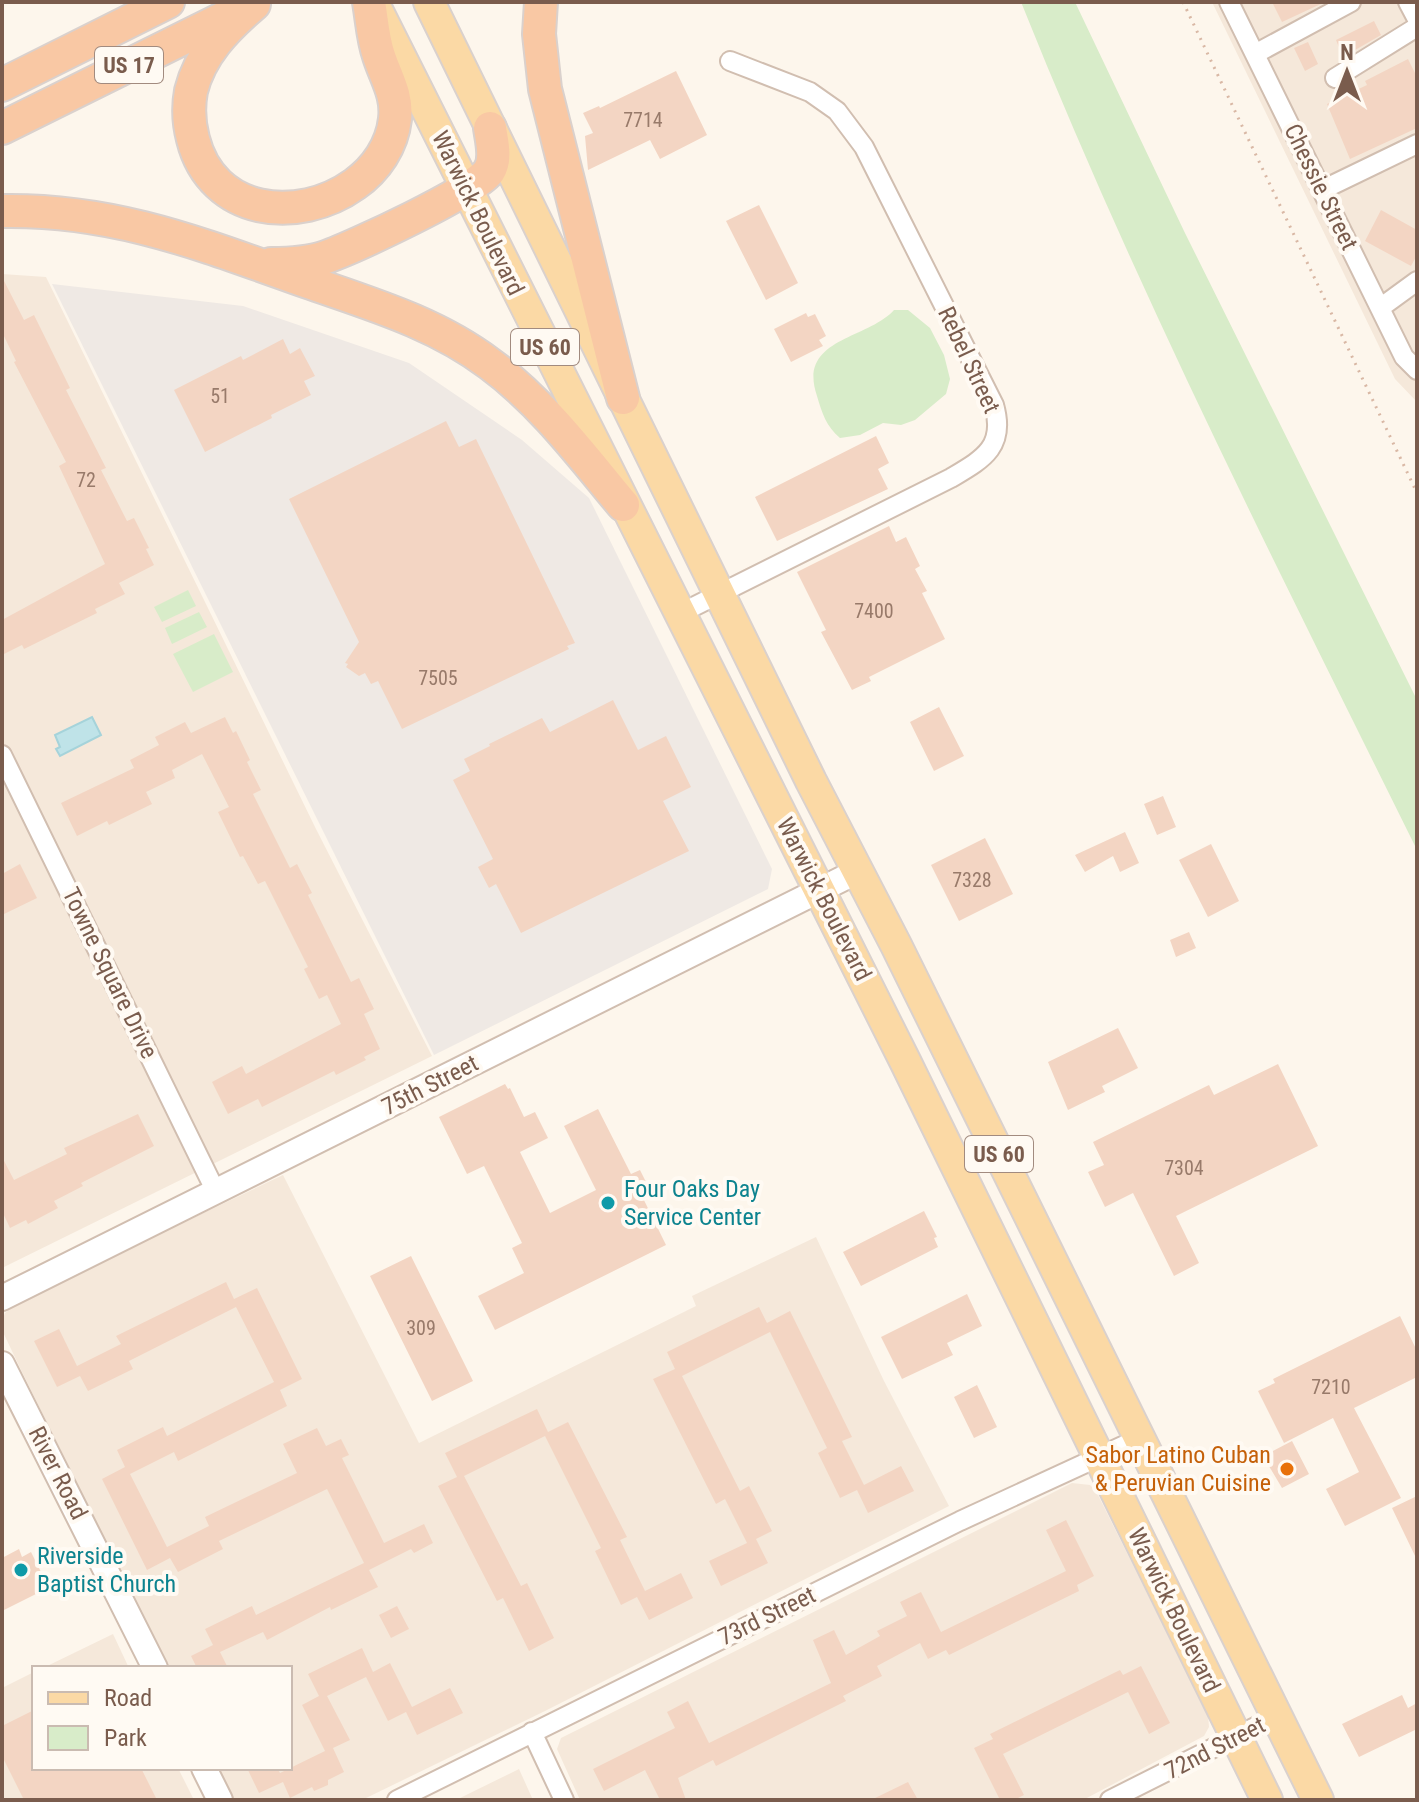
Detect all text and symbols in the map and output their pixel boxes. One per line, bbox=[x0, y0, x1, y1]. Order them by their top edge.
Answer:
north arrow bbox=[1307, 32, 1387, 112]
text: N bbox=[1340, 40, 1354, 65]
road number: US 17 bbox=[95, 47, 163, 83]
house number: 7714 bbox=[623, 108, 663, 132]
street label: Chessie Street bbox=[1278, 119, 1364, 255]
street label: Warwick Boulevard bbox=[426, 126, 530, 300]
street label: Rebel Street bbox=[932, 302, 1006, 418]
road number: US 60 bbox=[511, 329, 579, 365]
house number: 51 bbox=[210, 384, 230, 408]
house number: 72 bbox=[76, 468, 96, 492]
house number: 7400 bbox=[854, 599, 894, 623]
house number: 7505 bbox=[418, 666, 458, 690]
street label: Warwick Boulevard bbox=[771, 813, 877, 985]
house number: 7328 bbox=[952, 868, 992, 892]
street label: Towne Square Drive bbox=[57, 883, 163, 1063]
street label: 75th Street bbox=[377, 1049, 483, 1121]
road number: US 60 bbox=[965, 1136, 1033, 1172]
house number: 7304 bbox=[1164, 1156, 1204, 1180]
place label: Four Oaks Day Service Center bbox=[624, 1175, 761, 1231]
marker: Four Oaks Day Service Center bbox=[599, 1194, 617, 1212]
house number: 309 bbox=[406, 1316, 436, 1340]
house number: 7210 bbox=[1311, 1375, 1351, 1399]
street label: River Road bbox=[23, 1422, 93, 1524]
place label: Sabor Latino Cuban & Peruvian Cuisine bbox=[1085, 1441, 1271, 1497]
marker: Sabor Latino Cuban & Peruvian Cuisine bbox=[1278, 1460, 1296, 1478]
street label: Warwick Boulevard bbox=[1122, 1523, 1226, 1697]
place label: Riverside Baptist Church bbox=[37, 1542, 176, 1598]
marker: Riverside Baptist Church bbox=[12, 1561, 30, 1579]
street label: 73rd Street bbox=[714, 1581, 820, 1651]
legend bbox=[32, 1666, 292, 1770]
text: Road bbox=[104, 1684, 152, 1712]
street label: 72nd Street bbox=[1160, 1711, 1270, 1785]
text: Park bbox=[104, 1724, 147, 1752]

